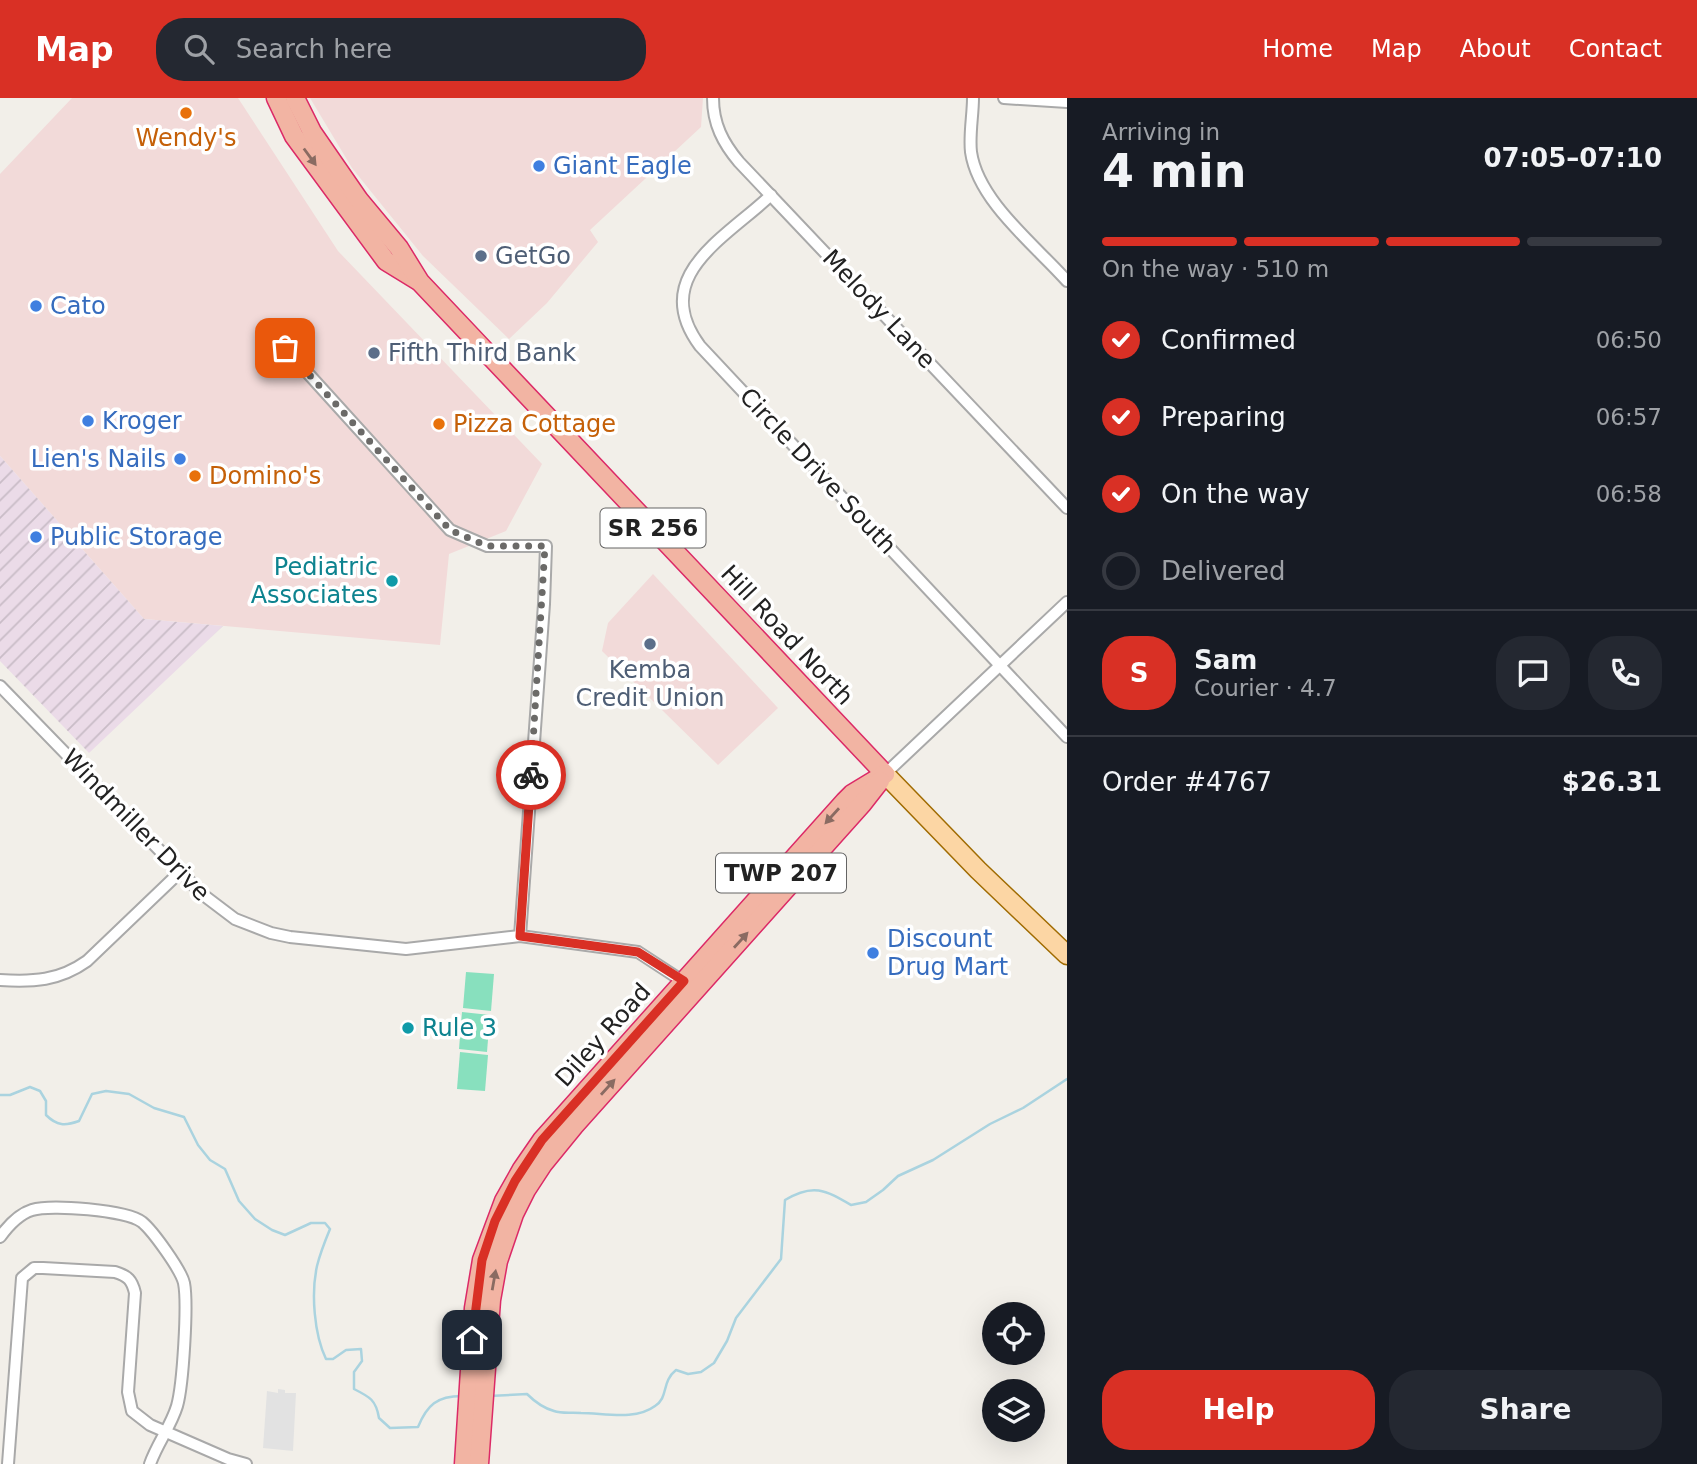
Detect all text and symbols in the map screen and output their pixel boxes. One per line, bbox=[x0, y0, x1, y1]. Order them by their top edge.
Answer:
search box bbox=[156, 18, 646, 81]
text: Map bbox=[35, 30, 114, 69]
icon: search bbox=[180, 30, 218, 68]
text: Search here bbox=[236, 34, 392, 64]
text: Home bbox=[1262, 35, 1333, 63]
text: Map bbox=[1371, 35, 1422, 63]
text: About bbox=[1460, 35, 1531, 63]
text: Contact bbox=[1569, 35, 1662, 63]
marker: Wendy's bbox=[178, 105, 194, 121]
text: Arriving in bbox=[1102, 119, 1220, 145]
place label: Wendy's bbox=[136, 124, 236, 152]
text: 07:05–07:10 bbox=[1483, 143, 1662, 173]
text: 4 min bbox=[1102, 144, 1246, 198]
one-way arrow bbox=[302, 148, 316, 166]
place label: Giant Eagle bbox=[553, 152, 692, 180]
marker: Giant Eagle bbox=[531, 158, 547, 174]
place label: GetGo bbox=[495, 242, 571, 270]
street label: Melody Lane bbox=[817, 244, 941, 374]
marker: GetGo bbox=[473, 248, 489, 264]
text: On the way · 510 m bbox=[1102, 256, 1329, 282]
place label: Cato bbox=[50, 292, 106, 320]
marker: Cato bbox=[28, 298, 44, 314]
pin bbox=[255, 318, 315, 378]
icon: check bbox=[1102, 321, 1140, 359]
text: Confirmed bbox=[1161, 325, 1296, 355]
text: 06:50 bbox=[1596, 327, 1662, 353]
icon: bag bbox=[266, 329, 304, 367]
place label: Fifth Third Bank bbox=[388, 339, 576, 367]
marker: Fifth Third Bank bbox=[366, 345, 382, 361]
street label: Circle Drive South bbox=[734, 382, 902, 560]
icon: check bbox=[1102, 398, 1140, 436]
text: Preparing bbox=[1161, 402, 1286, 432]
text: 06:57 bbox=[1596, 404, 1662, 430]
place label: Kroger bbox=[102, 407, 182, 435]
place label: Pizza Cottage bbox=[453, 410, 616, 438]
marker: Kroger bbox=[80, 413, 96, 429]
marker: Pizza Cottage bbox=[431, 416, 447, 432]
place label: Lien's Nails bbox=[31, 445, 166, 473]
marker: Lien's Nails bbox=[172, 451, 188, 467]
place label: Domino's bbox=[209, 462, 321, 490]
marker: Domino's bbox=[187, 468, 203, 484]
icon: check bbox=[1102, 475, 1140, 513]
text: On the way bbox=[1161, 479, 1310, 509]
text: 06:58 bbox=[1596, 481, 1662, 507]
road number: SR 256 bbox=[600, 508, 706, 548]
place label: Public Storage bbox=[50, 523, 223, 551]
marker: Public Storage bbox=[28, 529, 44, 545]
place label: Pediatric Associates bbox=[251, 553, 378, 609]
text: Delivered bbox=[1161, 556, 1285, 586]
street label: Hill Road North bbox=[715, 559, 859, 711]
marker: Pediatric Associates bbox=[384, 573, 400, 589]
marker: Kemba Credit Union bbox=[642, 636, 658, 652]
button: chat bbox=[1496, 636, 1570, 710]
button: phone bbox=[1588, 636, 1662, 710]
text: Sam bbox=[1194, 645, 1257, 675]
place label: Kemba Credit Union bbox=[575, 656, 725, 712]
text: S bbox=[1130, 658, 1148, 688]
text: Courier · 4.7 bbox=[1194, 675, 1337, 701]
courier bbox=[496, 740, 566, 810]
street label: Windmiller Drive bbox=[56, 743, 216, 907]
icon: bike bbox=[512, 756, 550, 794]
text: Order #4767 bbox=[1102, 767, 1272, 797]
text: $26.31 bbox=[1562, 767, 1662, 797]
one-way arrow bbox=[824, 807, 840, 825]
road number: TWP 207 bbox=[716, 853, 846, 892]
place label: Discount Drug Mart bbox=[887, 925, 1008, 981]
one-way arrow bbox=[733, 931, 749, 949]
marker: Discount Drug Mart bbox=[865, 945, 881, 961]
street label: Diley Road bbox=[550, 978, 656, 1092]
place label: Rule 3 bbox=[422, 1014, 497, 1042]
marker: Rule 3 bbox=[400, 1020, 416, 1036]
one-way arrow bbox=[600, 1078, 616, 1096]
one-way arrow bbox=[488, 1269, 499, 1291]
map controls bbox=[982, 1302, 1045, 1442]
button: locate bbox=[982, 1302, 1045, 1365]
pin bbox=[442, 1310, 502, 1370]
icon: home bbox=[453, 1321, 491, 1359]
button: Help bbox=[1102, 1370, 1375, 1450]
button: Share bbox=[1389, 1370, 1662, 1450]
button: layers bbox=[982, 1379, 1045, 1442]

